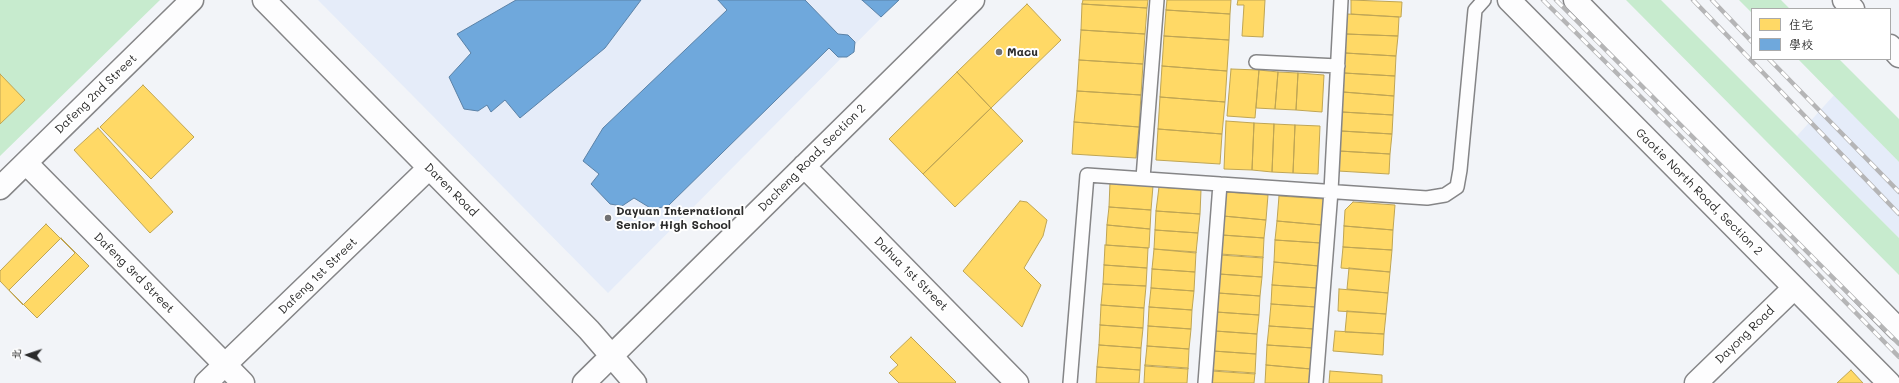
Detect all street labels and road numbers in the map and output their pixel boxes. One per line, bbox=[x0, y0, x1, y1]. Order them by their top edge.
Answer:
street label: Dafeng 2nd Street bbox=[52, 51, 140, 137]
street label: Dacheng Road, Section 2 bbox=[755, 101, 869, 215]
street label: Gaotie North Road, Section 2 bbox=[1633, 126, 1765, 258]
street label: Daren Road bbox=[421, 160, 481, 220]
street label: Dafeng 3rd Street bbox=[91, 230, 177, 316]
street label: Dahua 1st Street bbox=[871, 234, 951, 314]
street label: Dafeng 1st Street bbox=[276, 235, 360, 317]
street label: Dayong Road bbox=[1713, 303, 1777, 367]

